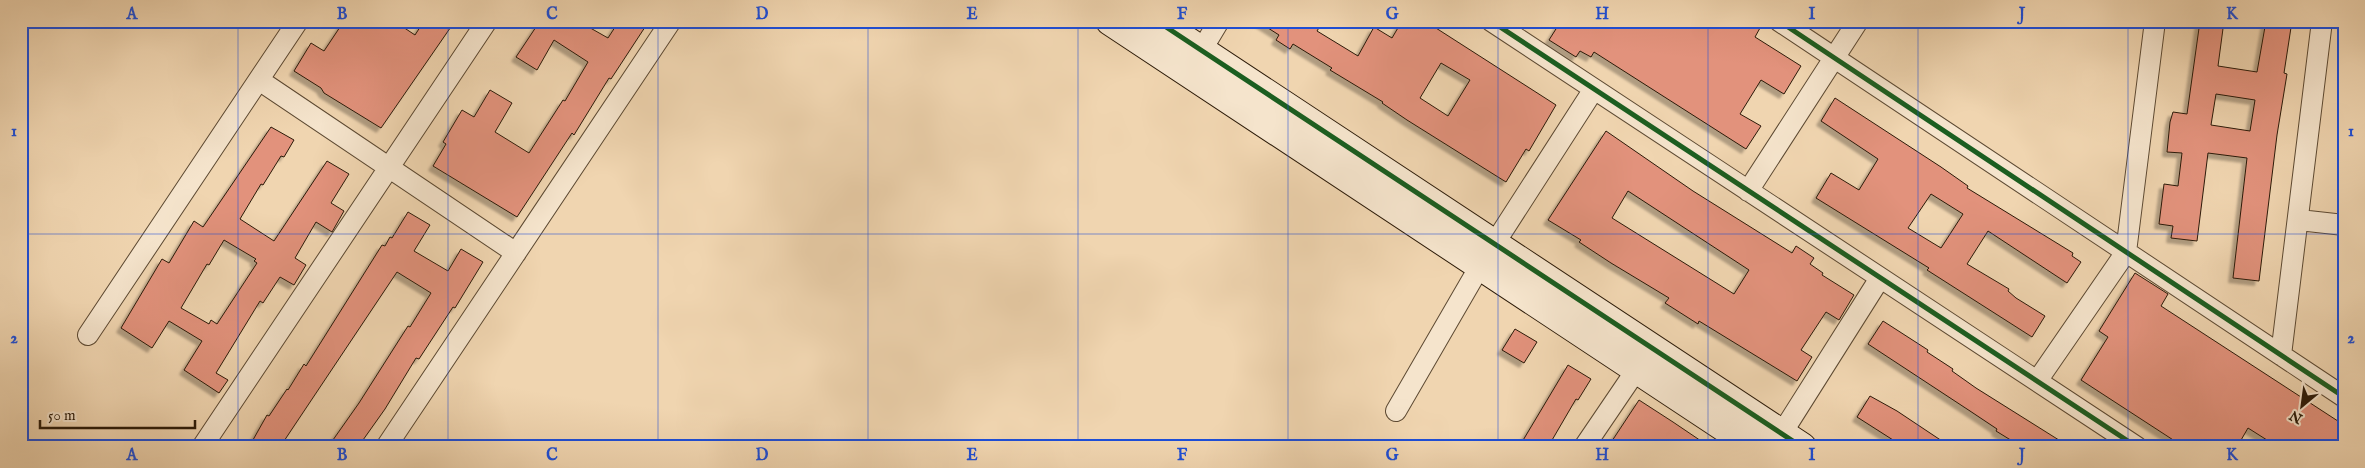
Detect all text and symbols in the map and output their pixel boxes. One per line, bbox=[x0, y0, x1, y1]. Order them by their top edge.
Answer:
text: A bbox=[126, 5, 139, 25]
text: B bbox=[337, 5, 348, 25]
text: C bbox=[546, 5, 558, 25]
text: D bbox=[756, 5, 769, 25]
text: E bbox=[966, 5, 978, 25]
text: F bbox=[1177, 5, 1188, 25]
text: G bbox=[1386, 5, 1399, 25]
text: H bbox=[1595, 5, 1609, 25]
text: I bbox=[1809, 5, 1816, 25]
text: J bbox=[2017, 5, 2026, 25]
text: K bbox=[2226, 5, 2239, 25]
text: 1 bbox=[11, 122, 17, 142]
text: 1 bbox=[2348, 122, 2354, 142]
text: 2 bbox=[10, 329, 18, 349]
text: 2 bbox=[2347, 329, 2355, 349]
north arrow bbox=[2278, 380, 2328, 430]
scale bar bbox=[40, 398, 195, 430]
text: 50 m bbox=[48, 406, 76, 425]
text: N bbox=[2287, 406, 2307, 428]
text: A bbox=[126, 446, 139, 466]
text: B bbox=[337, 446, 348, 466]
text: C bbox=[546, 446, 558, 466]
text: D bbox=[756, 446, 769, 466]
text: E bbox=[966, 446, 978, 466]
text: F bbox=[1177, 446, 1188, 466]
text: G bbox=[1386, 446, 1399, 466]
text: H bbox=[1595, 446, 1609, 466]
text: I bbox=[1809, 446, 1816, 466]
text: J bbox=[2017, 446, 2026, 466]
text: K bbox=[2226, 446, 2239, 466]

